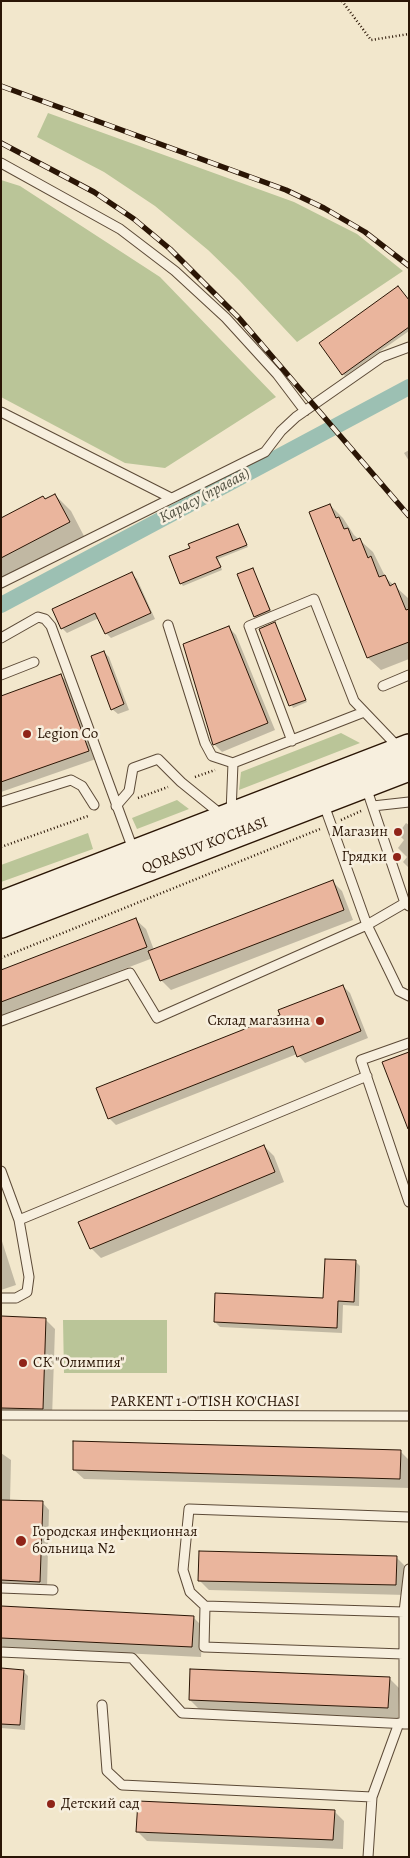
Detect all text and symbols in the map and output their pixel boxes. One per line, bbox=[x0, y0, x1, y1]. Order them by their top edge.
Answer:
water label: Карасу (правая) bbox=[156, 464, 254, 528]
place label: Legion Co bbox=[37, 725, 98, 743]
marker: Legion Co bbox=[21, 728, 33, 740]
street label: QORASUV KO'CHASI bbox=[139, 814, 271, 878]
place label: Магазин bbox=[331, 823, 388, 841]
marker: Магазин bbox=[392, 826, 404, 838]
place label: Грядки bbox=[341, 848, 387, 866]
marker: Грядки bbox=[391, 851, 403, 863]
place label: Склад магазина bbox=[207, 1012, 310, 1030]
marker: Склад магазина bbox=[314, 1015, 326, 1027]
place label: СК "Олимпия" bbox=[33, 1354, 124, 1372]
marker: СК "Олимпия" bbox=[17, 1357, 29, 1369]
street label: PARKENT 1-O'TISH KO'CHASI bbox=[110, 1393, 300, 1411]
place label: Городская инфекционная больница N2 bbox=[32, 1523, 197, 1558]
marker: Городская инфекционная больница N2 bbox=[14, 1534, 28, 1548]
place label: Детский сад bbox=[61, 1795, 140, 1813]
marker: Детский сад bbox=[45, 1798, 57, 1810]

